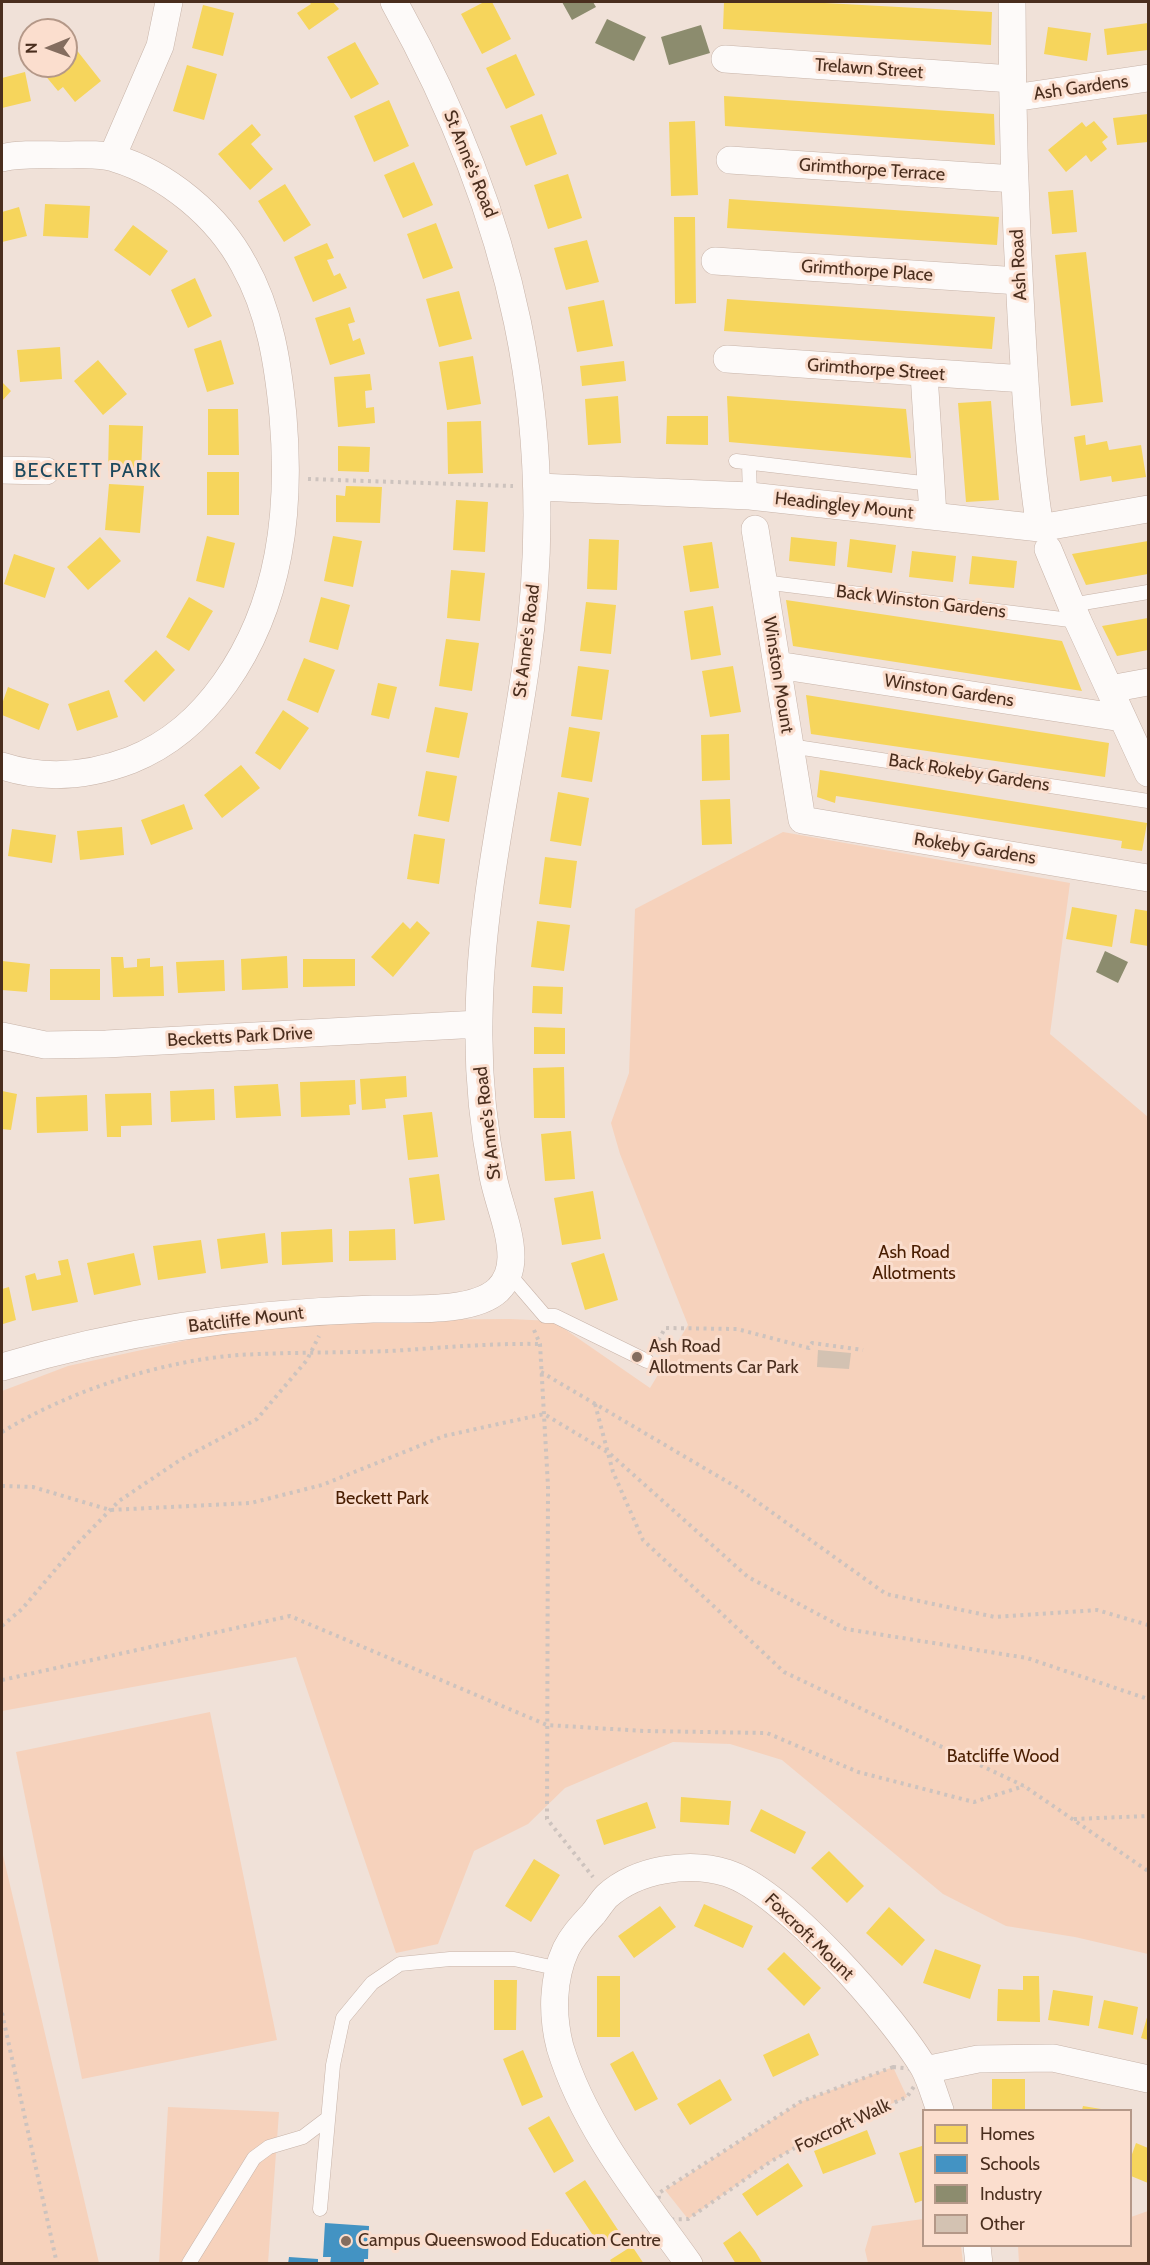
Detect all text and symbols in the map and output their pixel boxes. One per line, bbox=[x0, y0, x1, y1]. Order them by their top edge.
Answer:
north arrow bbox=[18, 18, 78, 78]
text: N bbox=[22, 42, 41, 54]
street label: Trelawn Street bbox=[814, 54, 924, 84]
street label: Ash Gardens bbox=[1032, 71, 1130, 105]
street label: St Anne's Road bbox=[439, 107, 501, 221]
street label: Grimthorpe Terrace bbox=[798, 154, 946, 186]
street label: Ash Road bbox=[1006, 229, 1032, 301]
street label: Grimthorpe Place bbox=[800, 256, 934, 286]
street label: Grimthorpe Street bbox=[806, 354, 946, 386]
district label: BECKETT PARK bbox=[14, 459, 162, 483]
street label: Headingley Mount bbox=[774, 488, 914, 524]
street label: Back Winston Gardens bbox=[835, 581, 1007, 623]
street label: St Anne's Road bbox=[509, 583, 545, 699]
street label: Winston Mount bbox=[758, 615, 798, 735]
street label: Winston Gardens bbox=[883, 670, 1015, 712]
street label: Back Rokeby Gardens bbox=[887, 750, 1051, 796]
street label: Rokeby Gardens bbox=[912, 829, 1038, 869]
street label: Becketts Park Drive bbox=[167, 1022, 313, 1052]
street label: St Anne's Road bbox=[470, 1065, 506, 1181]
park label: Ash Road Allotments bbox=[872, 1242, 956, 1284]
street label: Batcliffe Mount bbox=[187, 1302, 305, 1338]
place label: Ash Road Allotments Car Park bbox=[649, 1336, 799, 1378]
marker: Ash Road Allotments Car Park bbox=[630, 1350, 644, 1364]
park label: Beckett Park bbox=[335, 1488, 429, 1510]
park label: Batcliffe Wood bbox=[947, 1746, 1059, 1768]
street label: Foxcroft Mount bbox=[760, 1889, 858, 1985]
street label: Foxcroft Walk bbox=[792, 2094, 894, 2158]
legend bbox=[922, 2109, 1132, 2247]
text: Homes bbox=[980, 2123, 1035, 2145]
text: Schools bbox=[980, 2153, 1040, 2175]
text: Industry bbox=[980, 2183, 1042, 2205]
text: Other bbox=[980, 2213, 1025, 2235]
place label: Campus Queenswood Education Centre bbox=[358, 2230, 661, 2252]
marker: Campus Queenswood Education Centre bbox=[339, 2234, 353, 2248]

